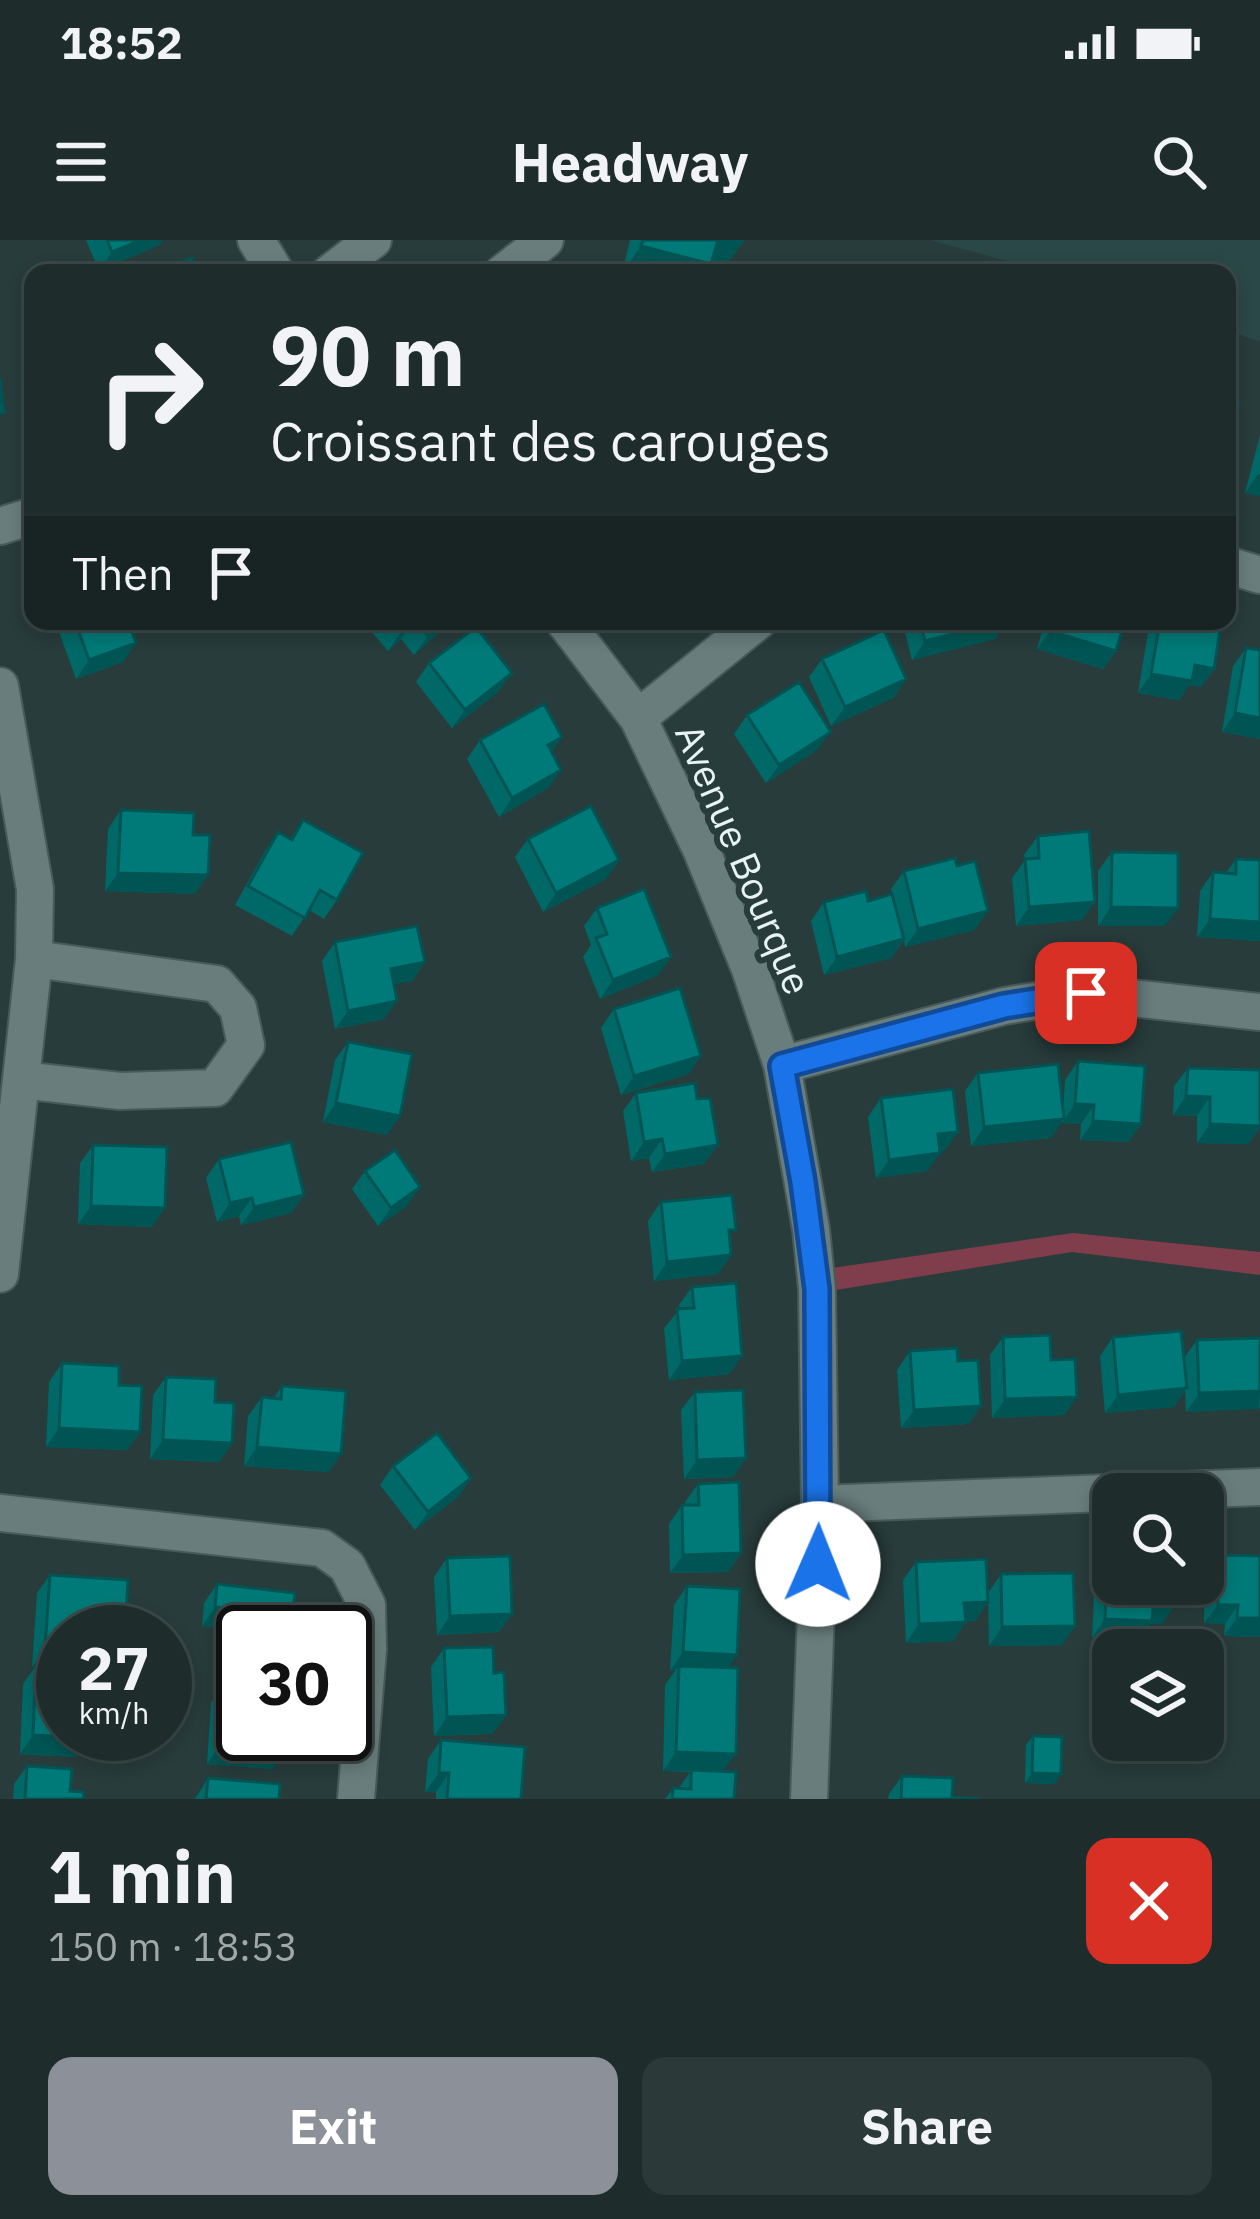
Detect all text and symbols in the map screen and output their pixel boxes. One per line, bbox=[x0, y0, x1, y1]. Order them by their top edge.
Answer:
text: 18:52 bbox=[60, 13, 183, 71]
text: Headway bbox=[512, 127, 748, 197]
icon: menu bbox=[48, 129, 114, 195]
icon: search bbox=[1146, 129, 1212, 195]
text: 90 m bbox=[270, 300, 466, 409]
icon: right bbox=[72, 312, 228, 468]
text: Croissant des carouges bbox=[270, 406, 831, 476]
icon: arrive bbox=[198, 540, 264, 606]
text: Then bbox=[72, 544, 174, 602]
street label: Avenue Bourque bbox=[664, 716, 824, 1002]
pin bbox=[1035, 942, 1137, 1044]
icon: arrive bbox=[1053, 960, 1119, 1026]
map controls bbox=[1092, 1473, 1224, 1761]
button: search bbox=[1092, 1473, 1224, 1605]
position arrow bbox=[755, 1501, 881, 1627]
speed limit sign: 30 bbox=[216, 1605, 372, 1761]
text: 27 bbox=[78, 1628, 150, 1707]
button: layers bbox=[1092, 1629, 1224, 1761]
text: km/h bbox=[79, 1693, 149, 1732]
text: 1 min bbox=[48, 1829, 236, 1923]
button: close bbox=[1086, 1838, 1212, 1964]
text: 150 m · 18:53 bbox=[48, 1921, 298, 1972]
button: Exit bbox=[48, 2057, 618, 2195]
button: Share bbox=[642, 2057, 1212, 2195]

